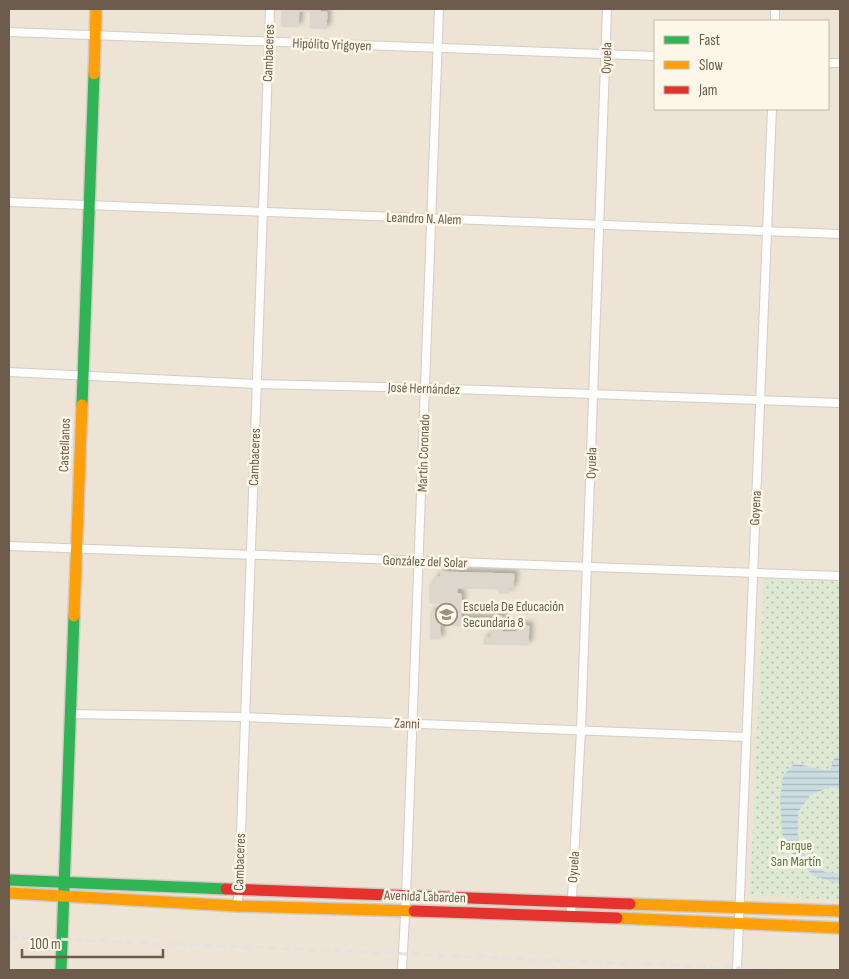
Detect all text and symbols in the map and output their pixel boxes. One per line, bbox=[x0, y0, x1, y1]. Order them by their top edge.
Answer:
legend bbox=[654, 20, 829, 110]
street label: Cambaceres bbox=[259, 24, 278, 82]
text: Fast bbox=[699, 31, 721, 50]
street label: Hipólito Yrigoyen bbox=[292, 35, 372, 54]
street label: Oyuela bbox=[597, 42, 616, 74]
text: Slow bbox=[699, 56, 723, 75]
text: Jam bbox=[698, 81, 717, 100]
street label: Leandro N. Alem bbox=[386, 209, 462, 228]
street label: José Hernández bbox=[387, 379, 460, 398]
street label: Martín Coronado bbox=[414, 414, 433, 492]
street label: Castellanos bbox=[55, 418, 74, 472]
street label: Cambaceres bbox=[245, 428, 264, 486]
street label: Oyuela bbox=[582, 447, 601, 479]
street label: Goyena bbox=[746, 490, 765, 526]
street label: González del Solar bbox=[382, 552, 468, 571]
place label: Escuela De Educación Secundaria 8 bbox=[463, 598, 564, 631]
school or university icon: Escuela De Educación Secundaria 8 bbox=[435, 602, 459, 626]
street label: Zanni bbox=[394, 715, 420, 732]
street label: Cambaceres bbox=[230, 833, 249, 891]
park label: Parque San Martín bbox=[771, 837, 821, 870]
street label: Oyuela bbox=[564, 851, 583, 883]
street label: Avenida Labarden bbox=[383, 887, 466, 906]
scale bar bbox=[22, 926, 164, 958]
text: 100 m bbox=[30, 935, 61, 954]

